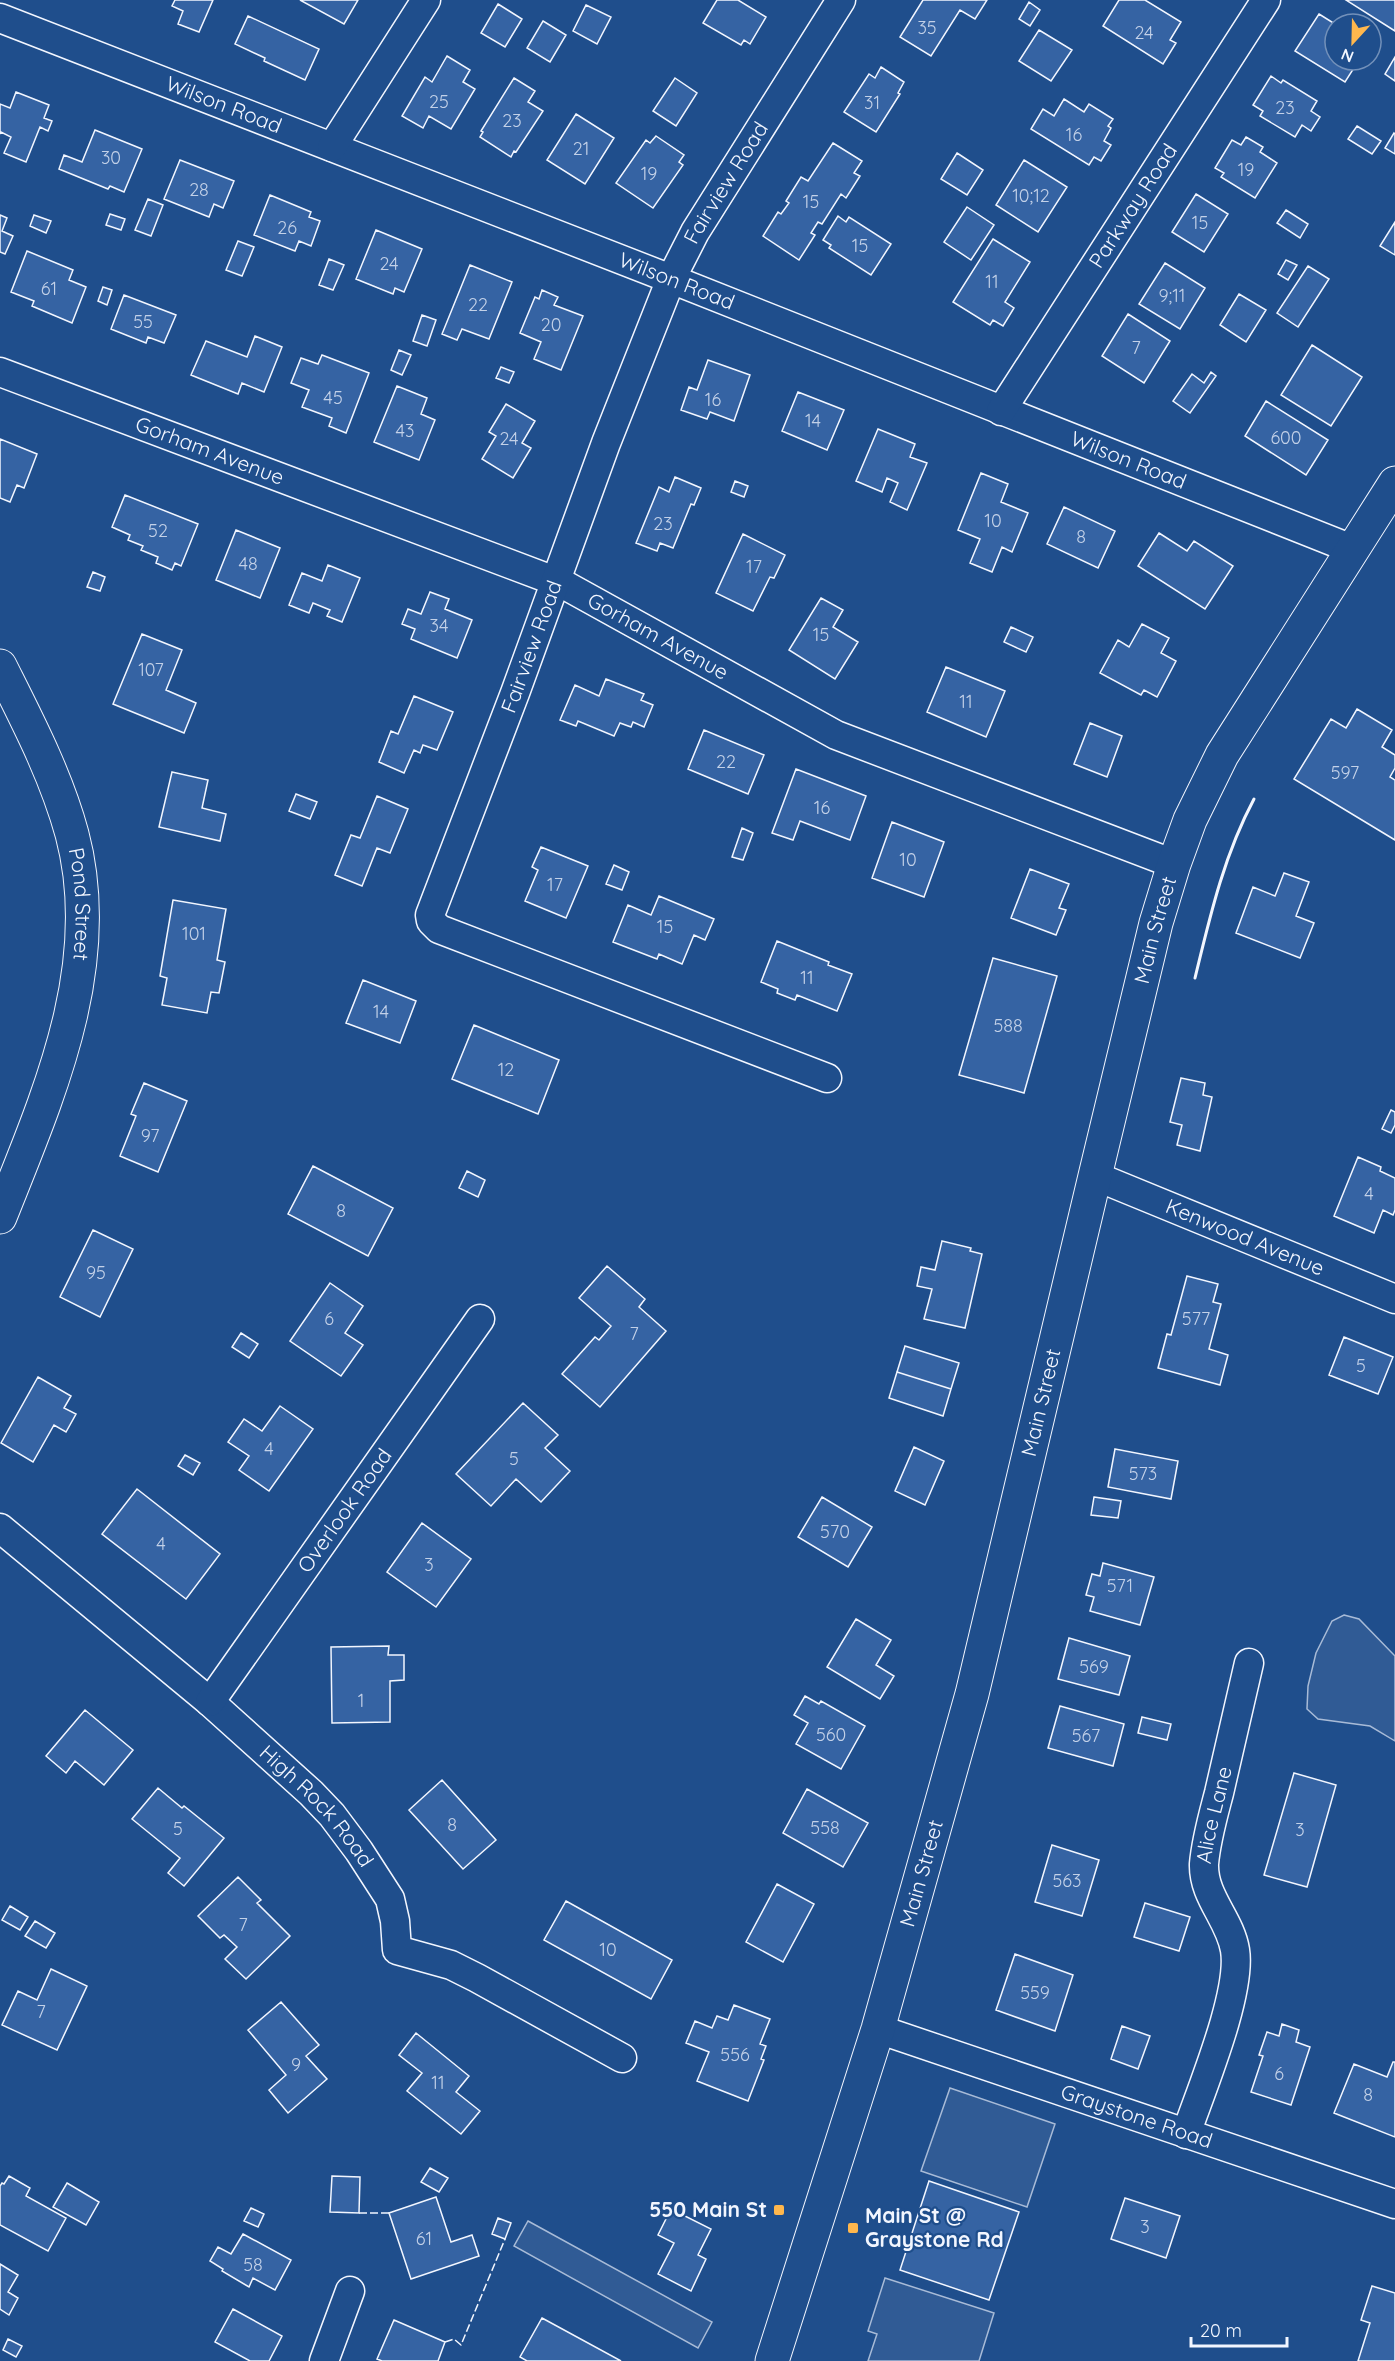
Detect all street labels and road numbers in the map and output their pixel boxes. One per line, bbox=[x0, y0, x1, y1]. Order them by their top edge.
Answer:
street label: Wilson Road bbox=[162, 70, 286, 138]
street label: Fairview Road bbox=[677, 117, 773, 248]
street label: Parkway Road bbox=[1083, 138, 1182, 272]
street label: Wilson Road bbox=[615, 246, 739, 315]
street label: Gorham Avenue bbox=[132, 410, 288, 490]
street label: Wilson Road bbox=[1067, 425, 1190, 494]
street label: Fairview Road bbox=[495, 577, 567, 716]
street label: Gorham Avenue bbox=[583, 586, 733, 685]
street label: Pond Street bbox=[64, 845, 97, 962]
street label: Main Street bbox=[1128, 873, 1181, 986]
street label: Kenwood Avenue bbox=[1162, 1192, 1329, 1281]
street label: Main Street bbox=[1015, 1346, 1066, 1459]
street label: Overlook Road bbox=[291, 1443, 397, 1577]
street label: High Rock Road bbox=[255, 1739, 380, 1871]
street label: Alice Lane bbox=[1190, 1764, 1237, 1865]
street label: Main Street bbox=[893, 1817, 948, 1930]
street label: Graystone Road bbox=[1058, 2078, 1216, 2153]

